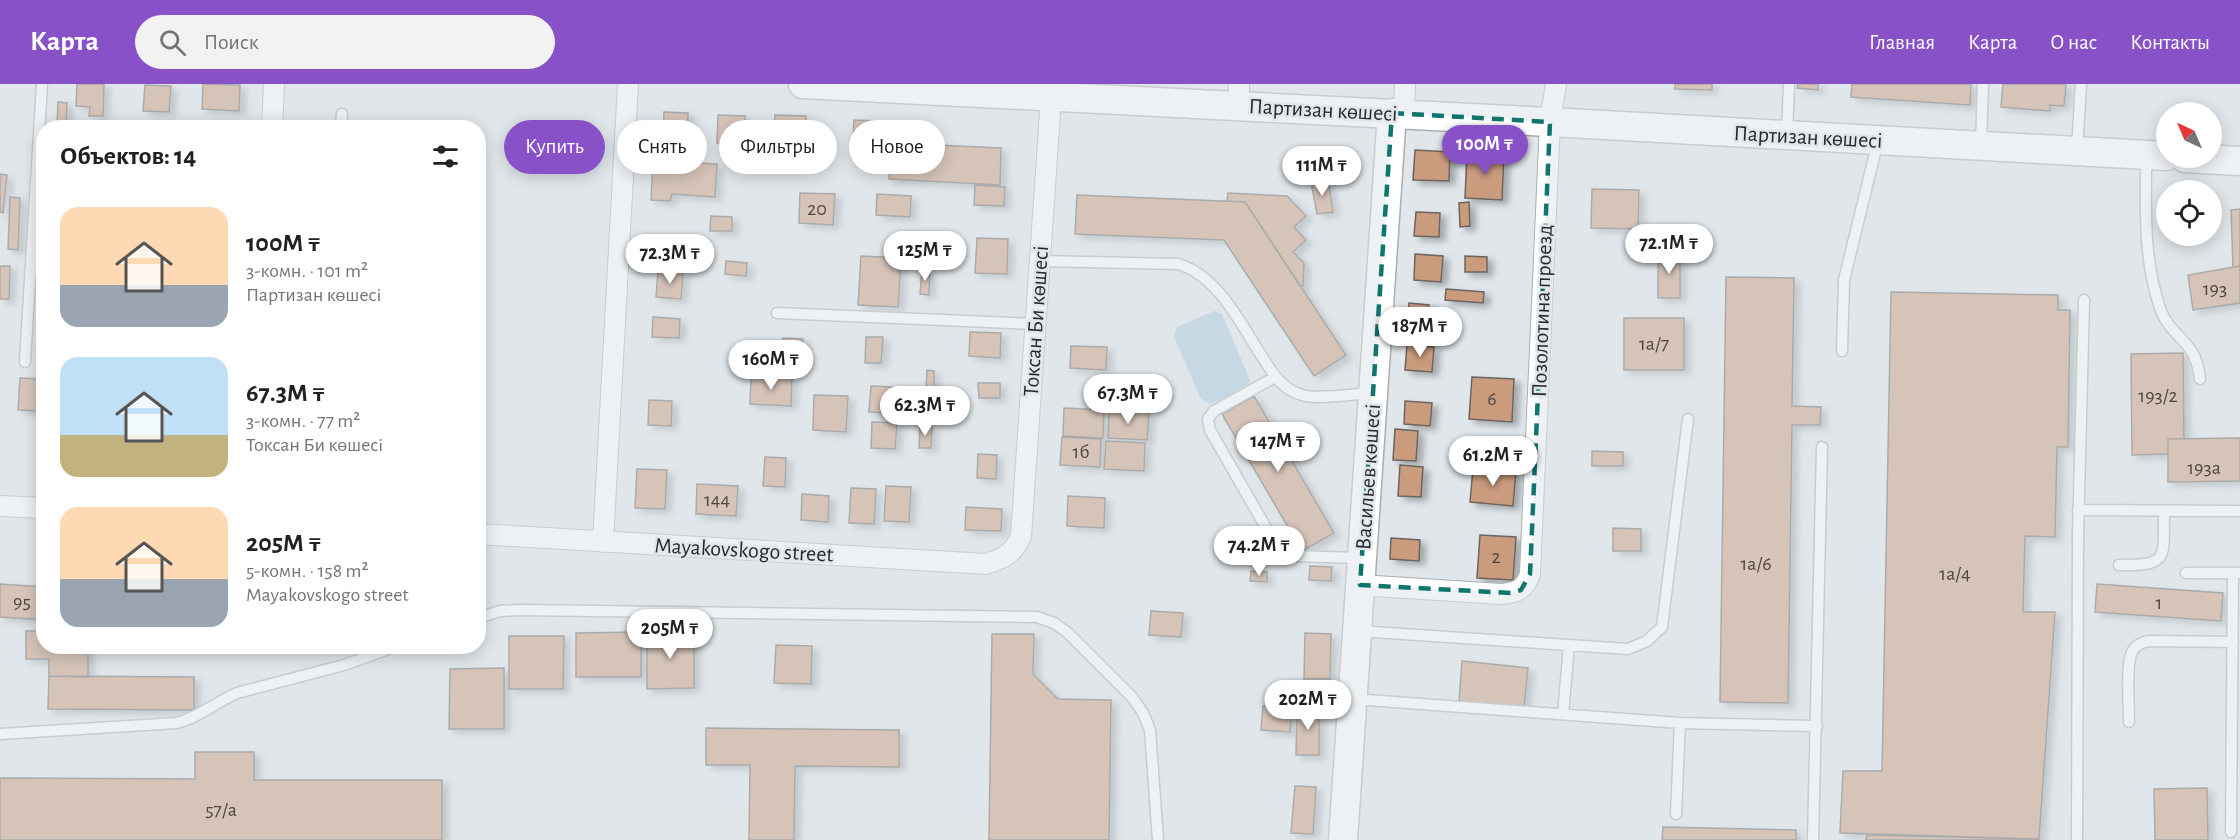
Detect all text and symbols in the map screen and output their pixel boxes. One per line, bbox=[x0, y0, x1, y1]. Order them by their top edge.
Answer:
search box bbox=[135, 15, 555, 69]
icon: search bbox=[156, 26, 189, 59]
text: Карта bbox=[30, 28, 99, 56]
text: Поиск bbox=[204, 31, 259, 53]
text: Главная bbox=[1869, 32, 1935, 53]
text: Карта bbox=[1968, 32, 2017, 53]
text: О нас bbox=[2050, 32, 2097, 53]
text: Контакты bbox=[2130, 32, 2210, 53]
street label: Партизан көшесі bbox=[1248, 95, 1398, 125]
north arrow bbox=[2156, 102, 2222, 168]
map controls bbox=[2156, 102, 2222, 246]
chip: Купить bbox=[504, 120, 605, 174]
chip: Снять bbox=[617, 120, 707, 174]
chip: Фильтры bbox=[719, 120, 837, 174]
chip: Новое bbox=[849, 120, 945, 174]
street label: Партизан көшесі bbox=[1733, 122, 1883, 152]
pin: 100M ₸ bbox=[1436, 125, 1534, 176]
text: 100M ₸ bbox=[1456, 134, 1514, 154]
icon: filters bbox=[429, 140, 462, 173]
text: Объектов: 14 bbox=[60, 143, 196, 169]
pin: 111M ₸ bbox=[1273, 146, 1371, 197]
text: 111M ₸ bbox=[1296, 155, 1348, 175]
button: locate bbox=[2156, 180, 2222, 246]
house number: 20 bbox=[807, 199, 827, 219]
street label: Позолотина проезд bbox=[1528, 224, 1556, 398]
pin: 72.1M ₸ bbox=[1614, 224, 1724, 275]
text: 100M ₸ bbox=[246, 230, 321, 256]
icon: home bbox=[108, 231, 180, 303]
pin: 125M ₸ bbox=[876, 231, 974, 282]
text: 72.1M ₸ bbox=[1639, 233, 1699, 253]
pin: 72.3M ₸ bbox=[615, 234, 725, 285]
text: 125M ₸ bbox=[897, 240, 953, 260]
text: 72.3M ₸ bbox=[639, 243, 701, 263]
street label: Токсан Би көшесі bbox=[1020, 245, 1052, 397]
text: 3-комн. · 101 m² bbox=[246, 261, 368, 281]
house number: 193 bbox=[2203, 279, 2227, 299]
text: Партизан көшесі bbox=[246, 285, 381, 305]
pin: 187M ₸ bbox=[1371, 307, 1469, 358]
text: 187M ₸ bbox=[1392, 316, 1448, 336]
house number: 1а/7 bbox=[1639, 334, 1669, 354]
pin: 160M ₸ bbox=[722, 340, 820, 391]
text: 160M ₸ bbox=[742, 349, 800, 369]
pin: 67.3M ₸ bbox=[1073, 374, 1183, 425]
text: 67.3M ₸ bbox=[246, 380, 326, 406]
icon: home bbox=[108, 381, 180, 453]
text: 67.3M ₸ bbox=[1097, 383, 1159, 403]
pin: 62.3M ₸ bbox=[870, 386, 980, 437]
house number: 193/2 bbox=[2138, 386, 2178, 406]
house number: 6 bbox=[1487, 389, 1497, 409]
text: 62.3M ₸ bbox=[894, 395, 956, 415]
street label: Васильев көшесі bbox=[1352, 403, 1384, 551]
text: 3-комн. · 77 m² bbox=[246, 411, 360, 431]
pin: 147M ₸ bbox=[1229, 422, 1327, 473]
text: 147M ₸ bbox=[1250, 431, 1306, 451]
text: Токсан Би көшесі bbox=[246, 435, 383, 455]
pin: 61.2M ₸ bbox=[1438, 436, 1548, 487]
house number: 1б bbox=[1073, 442, 1089, 462]
text: 61.2M ₸ bbox=[1463, 445, 1523, 465]
house number: 193а bbox=[2187, 458, 2221, 478]
house number: 144 bbox=[704, 490, 730, 510]
pin: 74.2M ₸ bbox=[1204, 526, 1314, 577]
text: 205M ₸ bbox=[246, 530, 322, 556]
icon: home bbox=[108, 531, 180, 603]
street label: Mayakovskogo street bbox=[654, 534, 834, 566]
text: 74.2M ₸ bbox=[1228, 535, 1290, 555]
house number: 2 bbox=[1491, 547, 1501, 567]
house number: 1а/6 bbox=[1740, 554, 1772, 574]
text: 5-комн. · 158 m² bbox=[246, 561, 368, 581]
house number: 1а/4 bbox=[1939, 564, 1971, 584]
text: Mayakovskogo street bbox=[246, 585, 409, 605]
house number: 95 bbox=[13, 592, 31, 612]
house number: 1 bbox=[2156, 593, 2162, 613]
pin: 205M ₸ bbox=[621, 609, 719, 660]
text: 205M ₸ bbox=[641, 618, 699, 638]
pin: 202M ₸ bbox=[1259, 680, 1357, 731]
text: 202M ₸ bbox=[1278, 689, 1338, 709]
house number: 57/а bbox=[205, 800, 237, 820]

